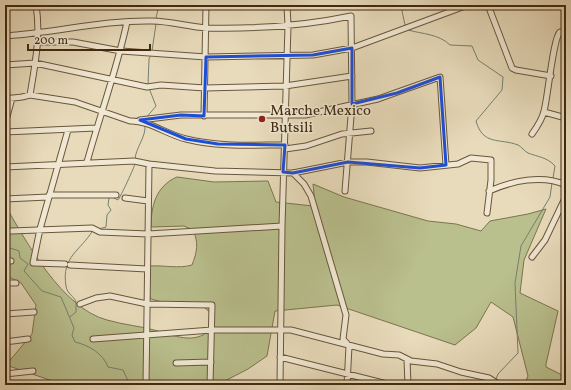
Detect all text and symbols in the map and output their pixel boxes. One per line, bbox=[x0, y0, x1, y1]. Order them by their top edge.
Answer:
scale bar bbox=[28, 26, 150, 52]
text: 200 m bbox=[34, 33, 68, 49]
place label: Marche Mexico Butsili bbox=[270, 101, 371, 139]
marker: Marche Mexico Butsili bbox=[257, 114, 267, 124]

